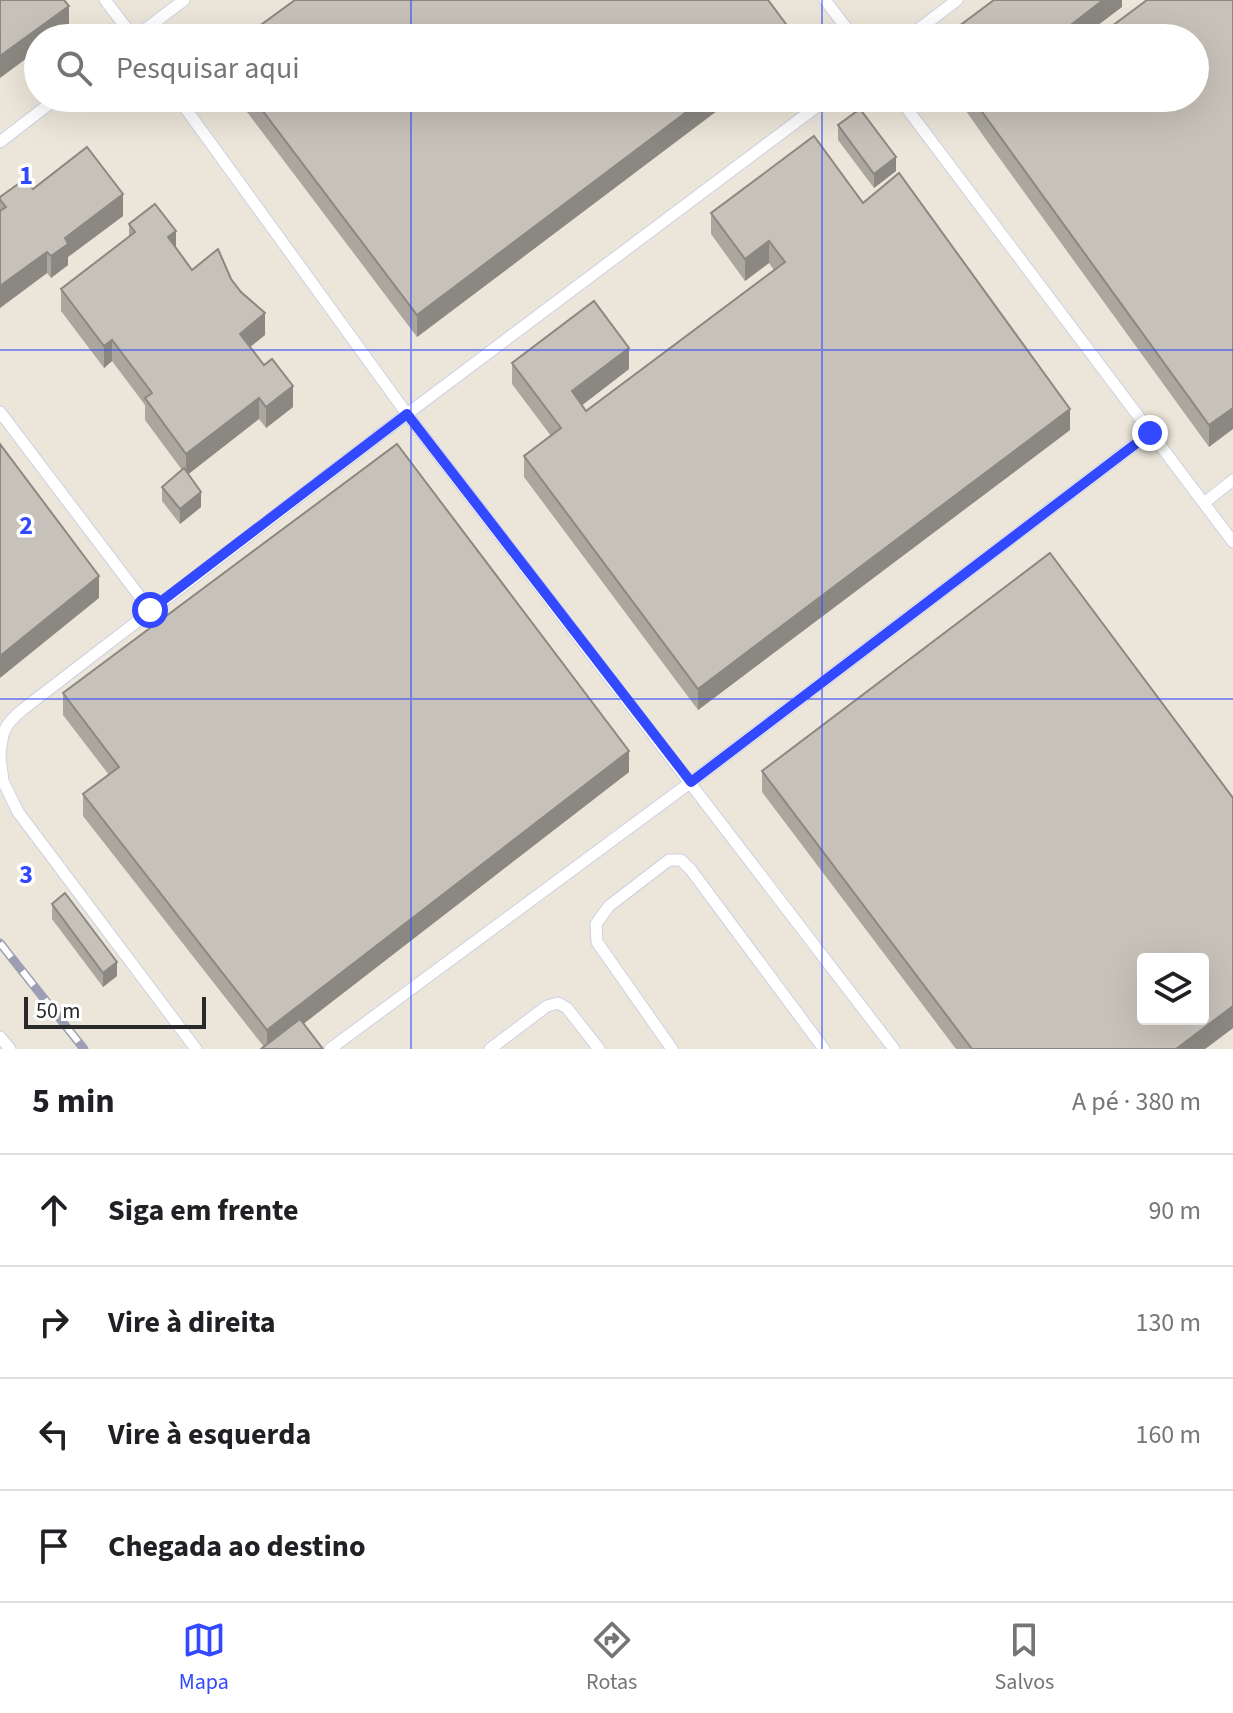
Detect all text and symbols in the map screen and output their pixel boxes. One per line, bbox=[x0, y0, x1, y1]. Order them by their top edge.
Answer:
search box bbox=[24, 24, 1209, 112]
icon: search bbox=[52, 46, 96, 90]
text: Pesquisar aqui bbox=[116, 47, 300, 90]
text: 1 bbox=[19, 157, 33, 194]
route end bbox=[1132, 415, 1168, 451]
text: 2 bbox=[19, 507, 33, 544]
route start bbox=[132, 592, 168, 628]
text: 3 bbox=[19, 856, 33, 893]
map controls bbox=[1137, 953, 1209, 1025]
button: layers bbox=[1137, 953, 1209, 1025]
scale bar bbox=[24, 993, 206, 1029]
text: 50 m bbox=[36, 995, 81, 1027]
text: 5 min bbox=[32, 1077, 115, 1126]
text: A pé · 380 m bbox=[1072, 1083, 1201, 1120]
icon: ahead bbox=[32, 1188, 76, 1232]
text: Siga em frente bbox=[108, 1189, 299, 1232]
text: 90 m bbox=[1148, 1192, 1201, 1229]
icon: right bbox=[32, 1300, 76, 1344]
text: Vire à direita bbox=[108, 1301, 276, 1344]
text: 130 m bbox=[1135, 1304, 1201, 1341]
icon: left bbox=[32, 1412, 76, 1456]
text: Vire à esquerda bbox=[108, 1413, 311, 1456]
text: 160 m bbox=[1135, 1416, 1201, 1453]
icon: arrive bbox=[32, 1524, 76, 1568]
text: Chegada ao destino bbox=[108, 1525, 366, 1568]
tab: Mapa bbox=[179, 1618, 229, 1698]
tab: Rotas bbox=[586, 1618, 637, 1698]
tab: Salvos bbox=[995, 1618, 1054, 1698]

